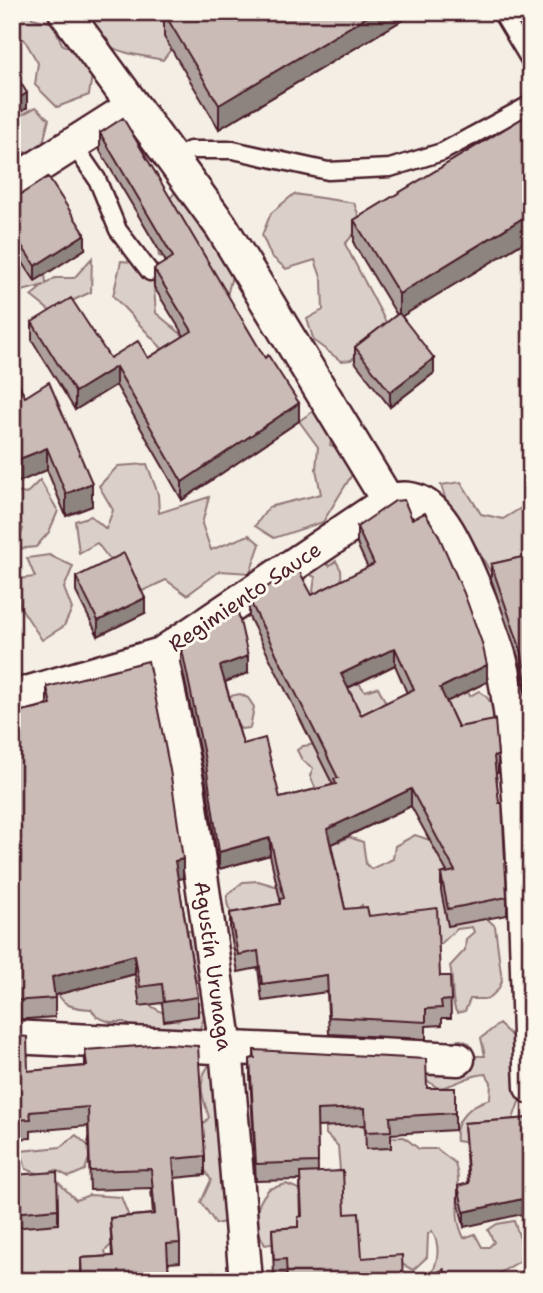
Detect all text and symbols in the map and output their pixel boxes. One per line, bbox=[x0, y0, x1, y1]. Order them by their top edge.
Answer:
street label: Regimiento Sauce bbox=[163, 536, 327, 658]
street label: Agustín Urunaga bbox=[187, 879, 239, 1053]

